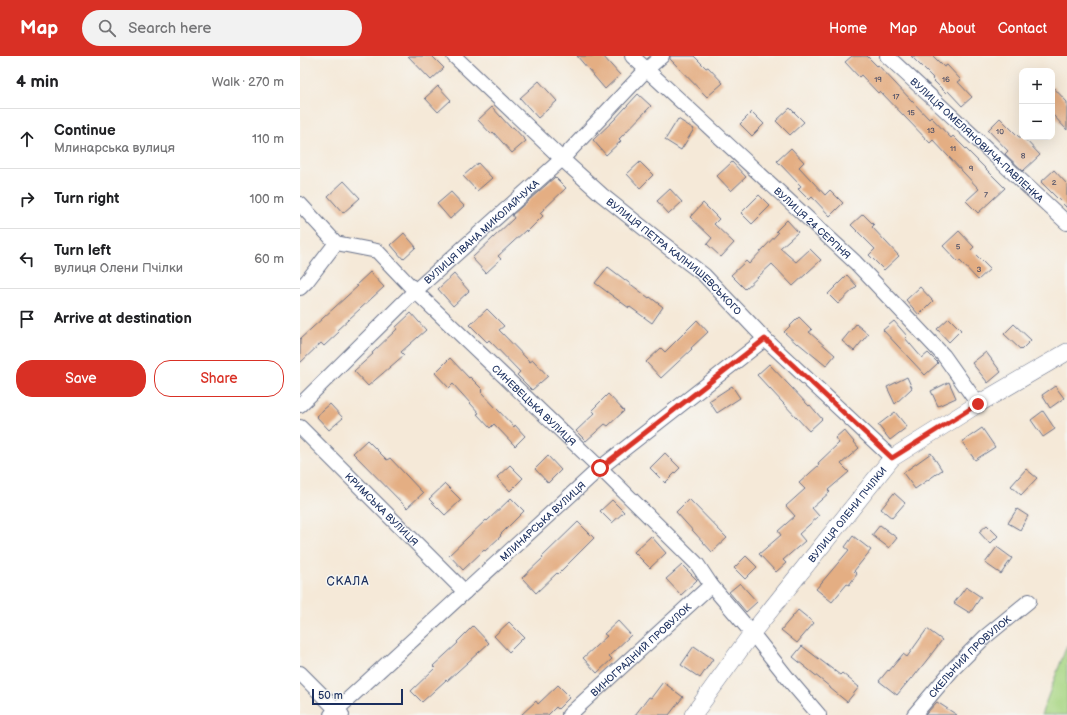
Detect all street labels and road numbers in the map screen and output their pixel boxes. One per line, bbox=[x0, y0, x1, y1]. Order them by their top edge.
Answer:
street label: ВУЛИЦЯ ОМЕЛЯНОВИЧА-ПАВЛЕНКА bbox=[908, 76, 1046, 206]
street label: ВУЛИЦЯ ІВАНА МИКОЛАЙЧУКА bbox=[422, 177, 542, 287]
street label: ВУЛИЦЯ 24 СЕРПНЯ bbox=[771, 185, 853, 262]
street label: ВУЛИЦЯ ПЕТРА КАЛНИШЕВСЬКОГО bbox=[604, 196, 744, 318]
street label: СИНЕВЕЦЬКА ВУЛИЦЯ bbox=[489, 363, 578, 449]
street label: ВУЛИЦЯ ОЛЕНИ ПЧІЛКИ bbox=[806, 465, 889, 565]
street label: КРИМСЬКА ВУЛИЦЯ bbox=[342, 471, 420, 549]
street label: МЛИНАРСЬКА ВУЛИЦЯ bbox=[498, 479, 588, 564]
street label: ВИНОГРАДНИЙ ПРОВУЛОК bbox=[588, 601, 694, 699]
street label: СКЕЛЬНИЙ ПРОВУЛОК bbox=[927, 613, 1014, 700]

